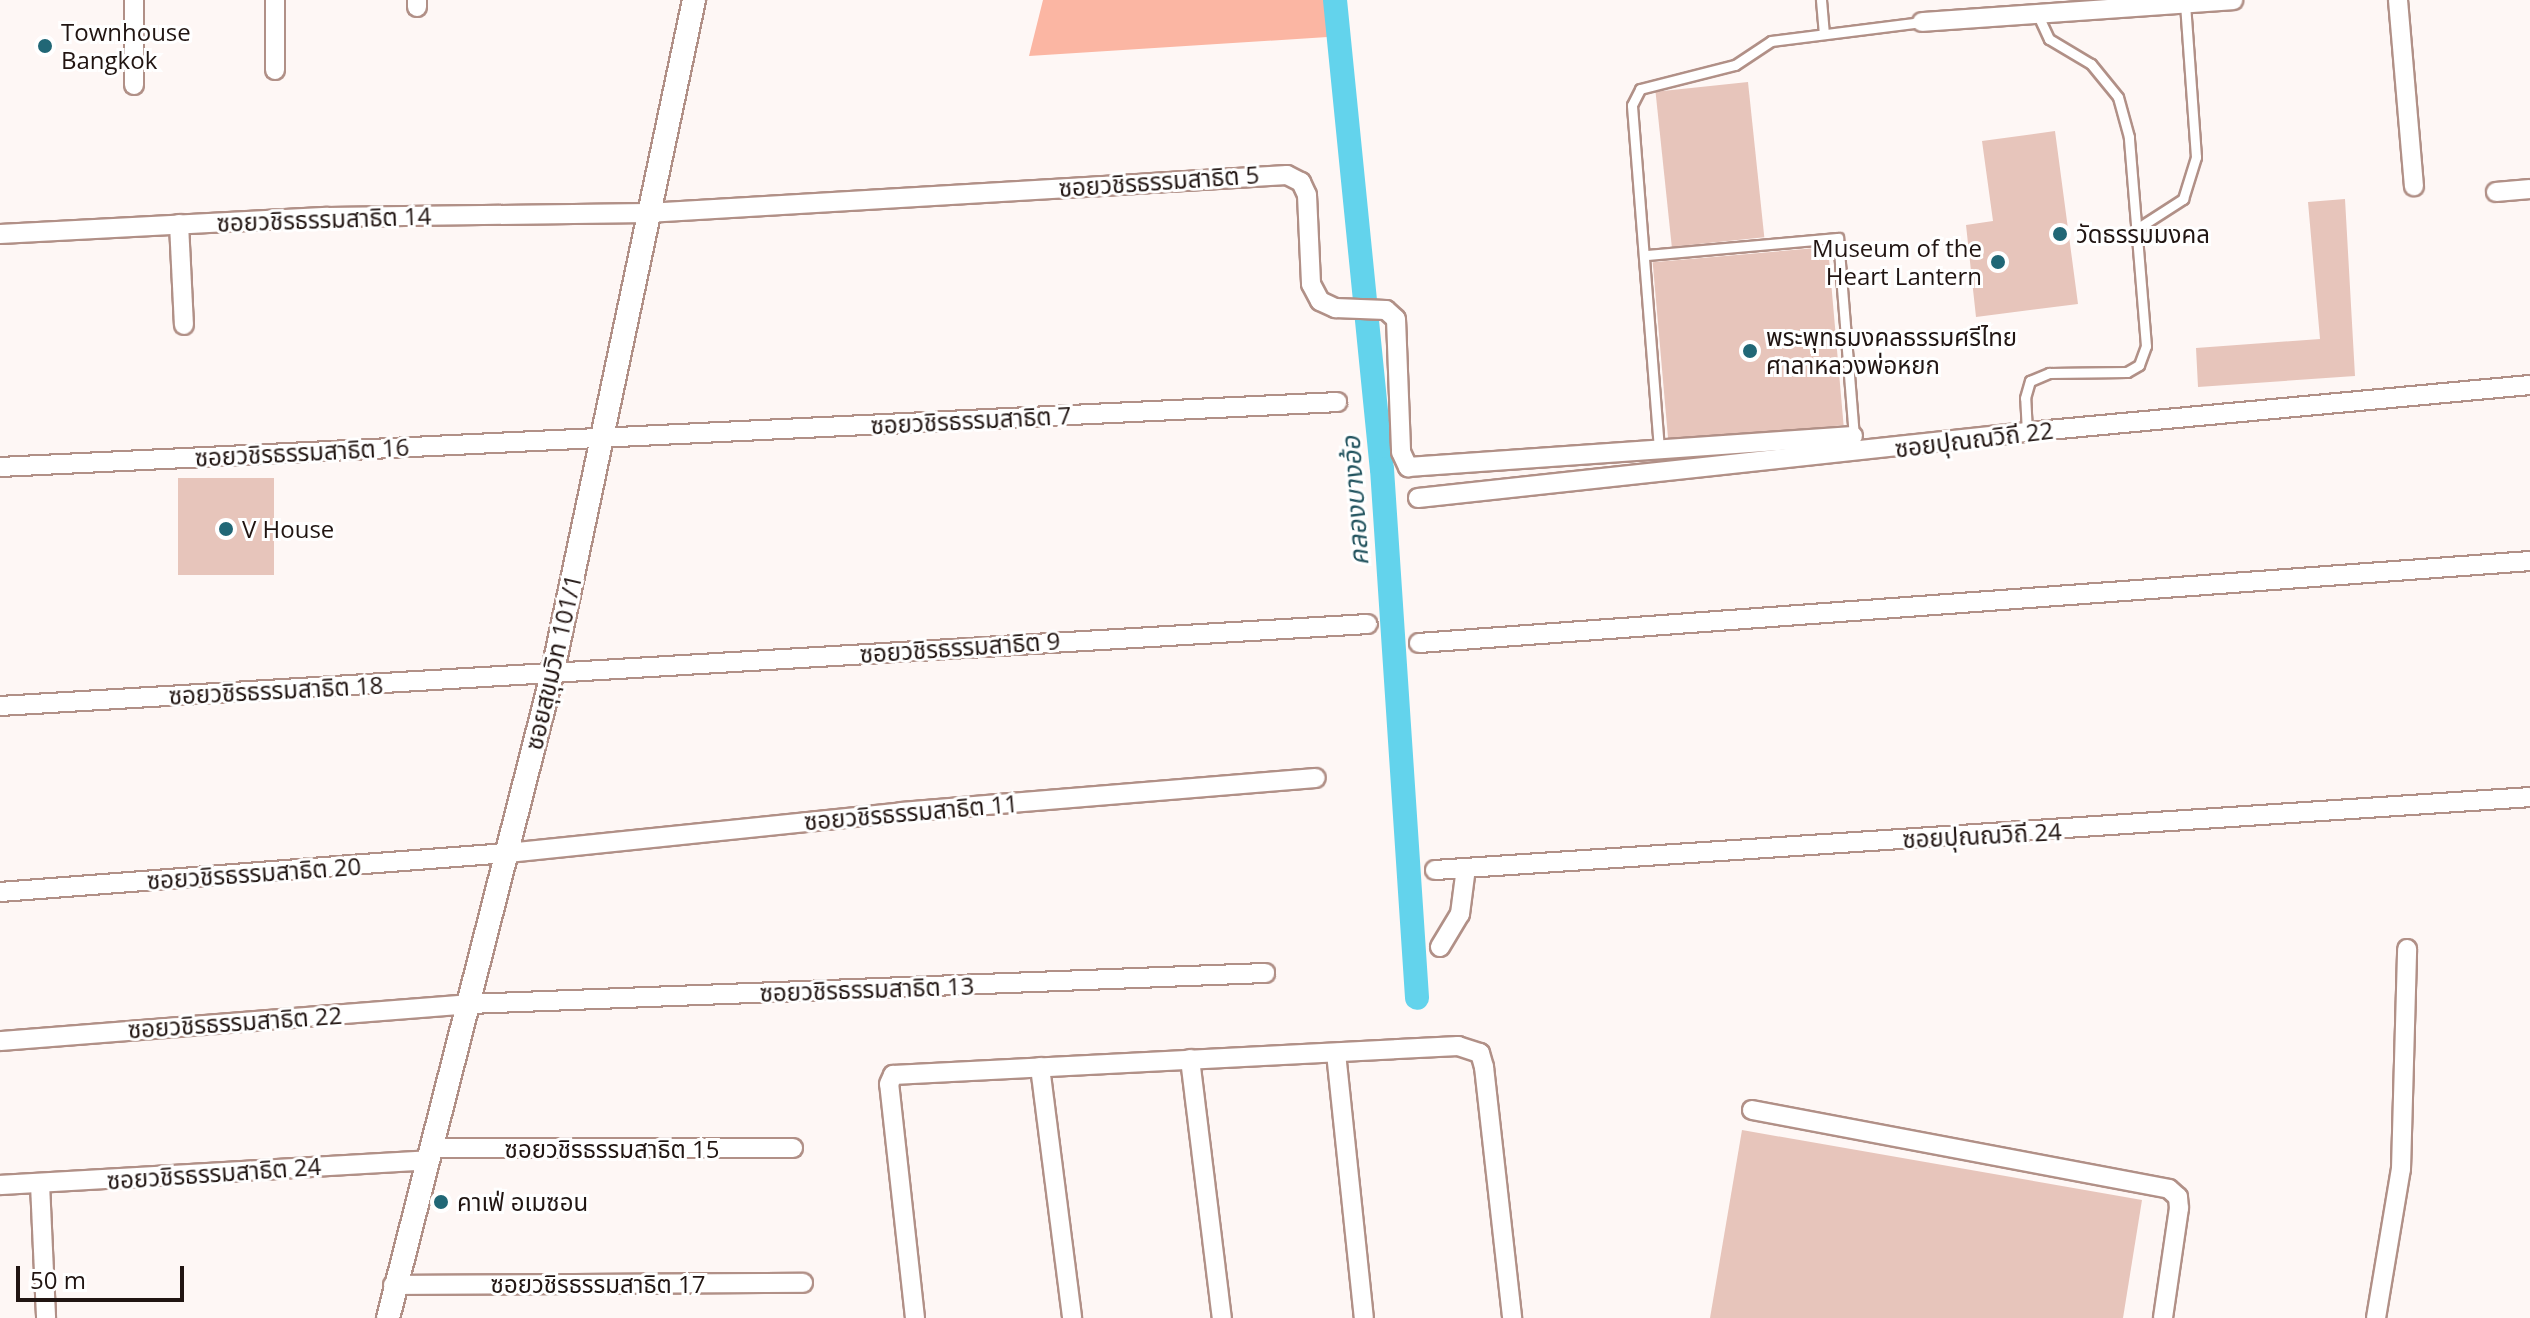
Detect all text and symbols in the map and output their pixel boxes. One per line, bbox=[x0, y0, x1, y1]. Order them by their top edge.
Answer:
place label: Townhouse Bangkok bbox=[61, 18, 191, 74]
marker: Townhouse Bangkok bbox=[36, 37, 54, 55]
street label: ซอยวชิรธรรมสาธิต 5 bbox=[1058, 160, 1260, 202]
street label: ซอยวชิรธรรมสาธิต 14 bbox=[216, 201, 432, 237]
place label: วัดธรรมมงคล bbox=[2076, 220, 2210, 248]
marker: วัดธรรมมงคล bbox=[2051, 225, 2069, 243]
place label: Museum of the Heart Lantern bbox=[1812, 234, 1982, 290]
marker: Museum of the Heart Lantern bbox=[1989, 253, 2007, 271]
place label: พระพุทธมงคลธรรมศรีไทย ศาลาหลวงพ่อหยก bbox=[1766, 323, 2017, 379]
marker: พระพุทธมงคลธรรมศรีไทย ศาลาหลวงพ่อหยก bbox=[1741, 342, 1759, 360]
street label: ซอยวชิรธรรมสาธิต 7 bbox=[870, 400, 1072, 440]
street label: ซอยปุณณวิถี 22 bbox=[1893, 415, 2055, 463]
street label: ซอยวชิรธรรมสาธิต 16 bbox=[194, 432, 410, 472]
water label: คลองบางอ้อ bbox=[1335, 435, 1375, 567]
place label: V House bbox=[242, 515, 334, 543]
marker: V House bbox=[217, 520, 235, 538]
street label: ซอยสุขุมวิท 101/1 bbox=[519, 571, 587, 753]
street label: ซอยวชิรธรรมสาธิต 9 bbox=[859, 626, 1061, 668]
street label: ซอยวชิรธรรมสาธิต 18 bbox=[168, 670, 384, 710]
street label: ซอยวชิรธรรมสาธิต 11 bbox=[803, 788, 1019, 836]
street label: ซอยปุณณวิถี 24 bbox=[1902, 816, 2062, 854]
street label: ซอยวชิรธรรมสาธิต 20 bbox=[146, 851, 362, 895]
street label: ซอยวชิรธรรมสาธิต 13 bbox=[759, 971, 975, 1007]
street label: ซอยวชิรธรรมสาธิต 22 bbox=[127, 1000, 343, 1044]
street label: ซอยวชิรธรรมสาธิต 15 bbox=[505, 1135, 719, 1163]
street label: ซอยวชิรธรรมสาธิต 24 bbox=[106, 1151, 322, 1195]
place label: คาเฟ่ อเมซอน bbox=[457, 1188, 588, 1216]
marker: คาเฟ่ อเมซอน bbox=[432, 1193, 450, 1211]
scale bar bbox=[20, 1250, 188, 1300]
text: 50 m bbox=[30, 1263, 86, 1296]
street label: ซอยวชิรธรรมสาธิต 17 bbox=[491, 1270, 705, 1298]

